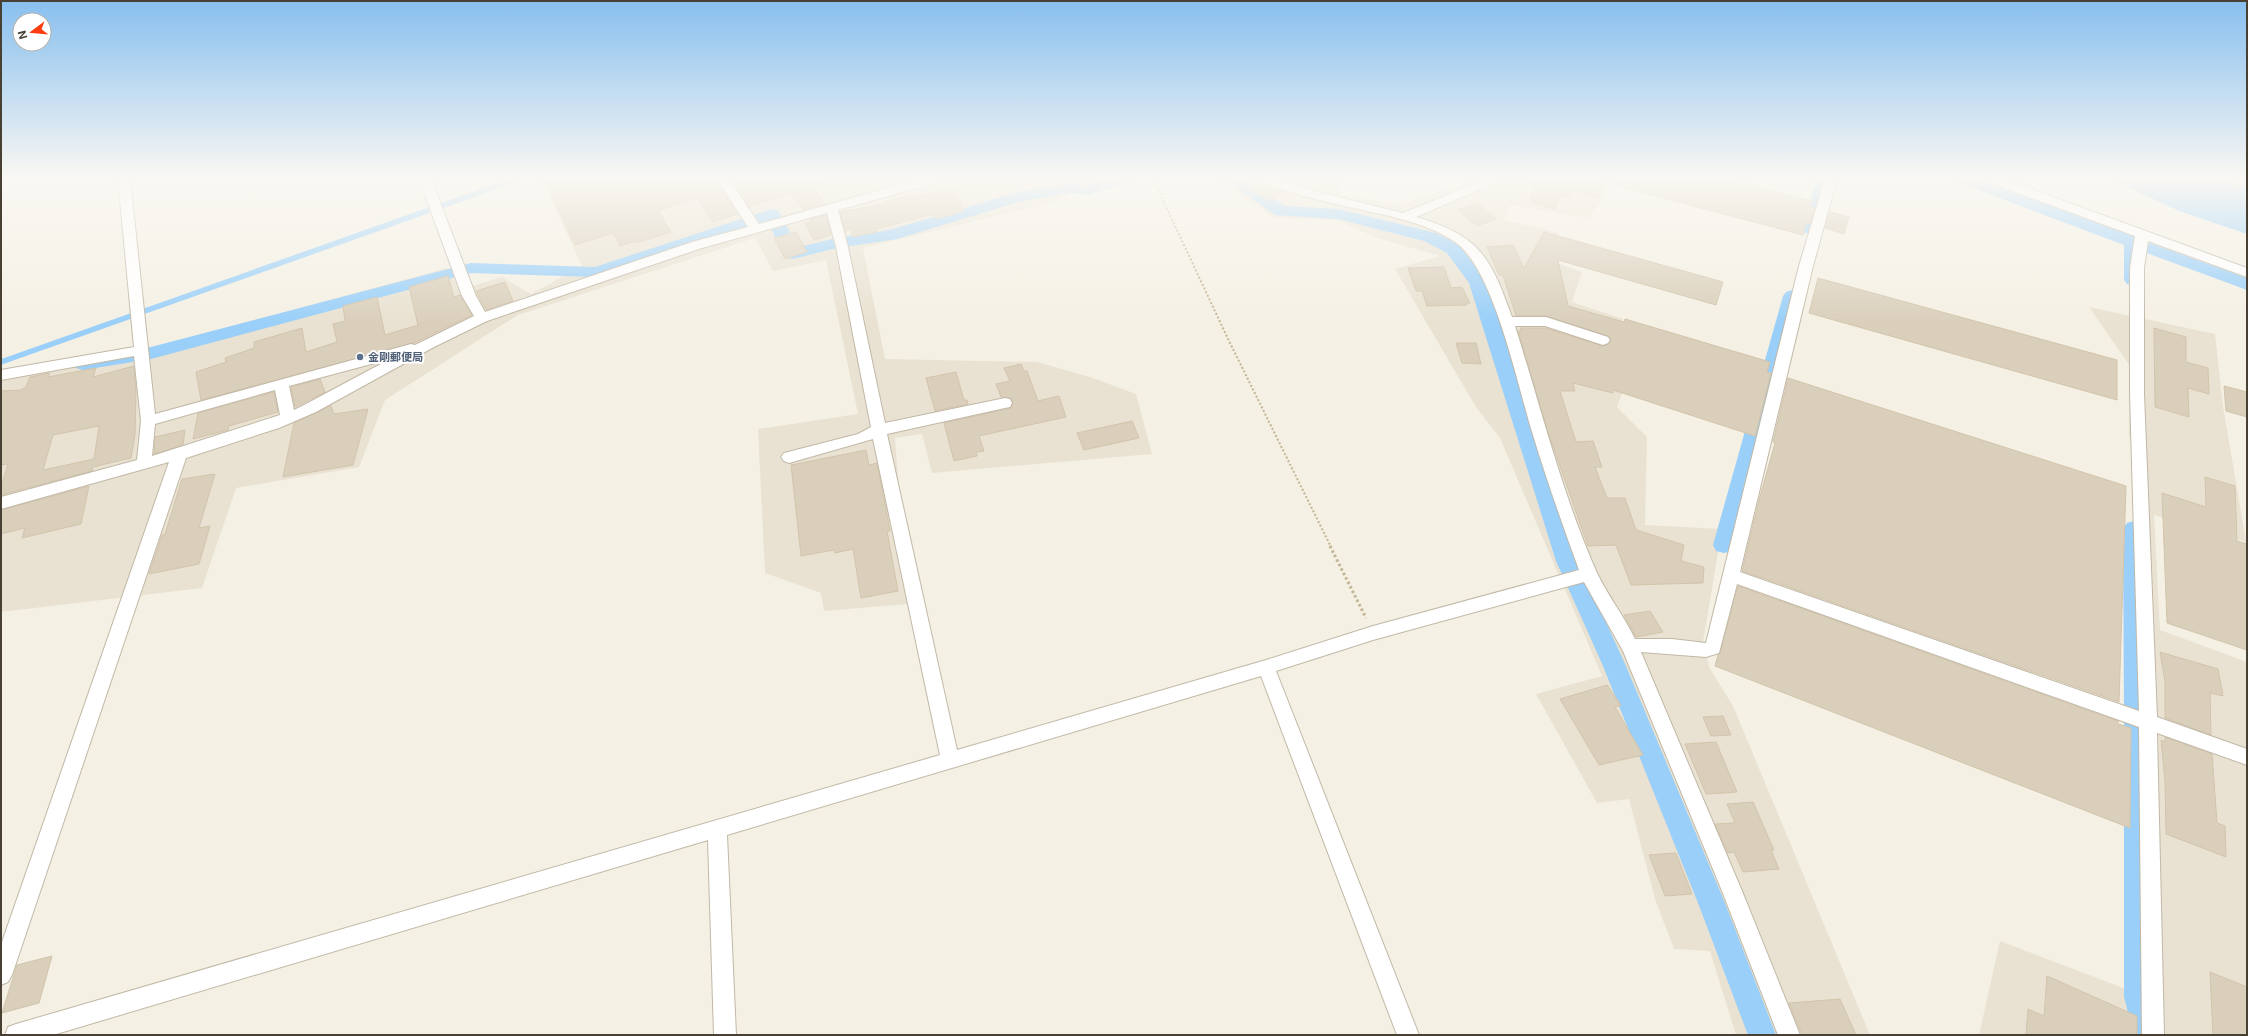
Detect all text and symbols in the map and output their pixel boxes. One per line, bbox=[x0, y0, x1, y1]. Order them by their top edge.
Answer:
north arrow bbox=[12, 12, 52, 52]
text: N bbox=[15, 29, 30, 41]
place label: 金剛郵便局 bbox=[368, 350, 423, 364]
marker: 金剛郵便局 bbox=[355, 352, 365, 362]

